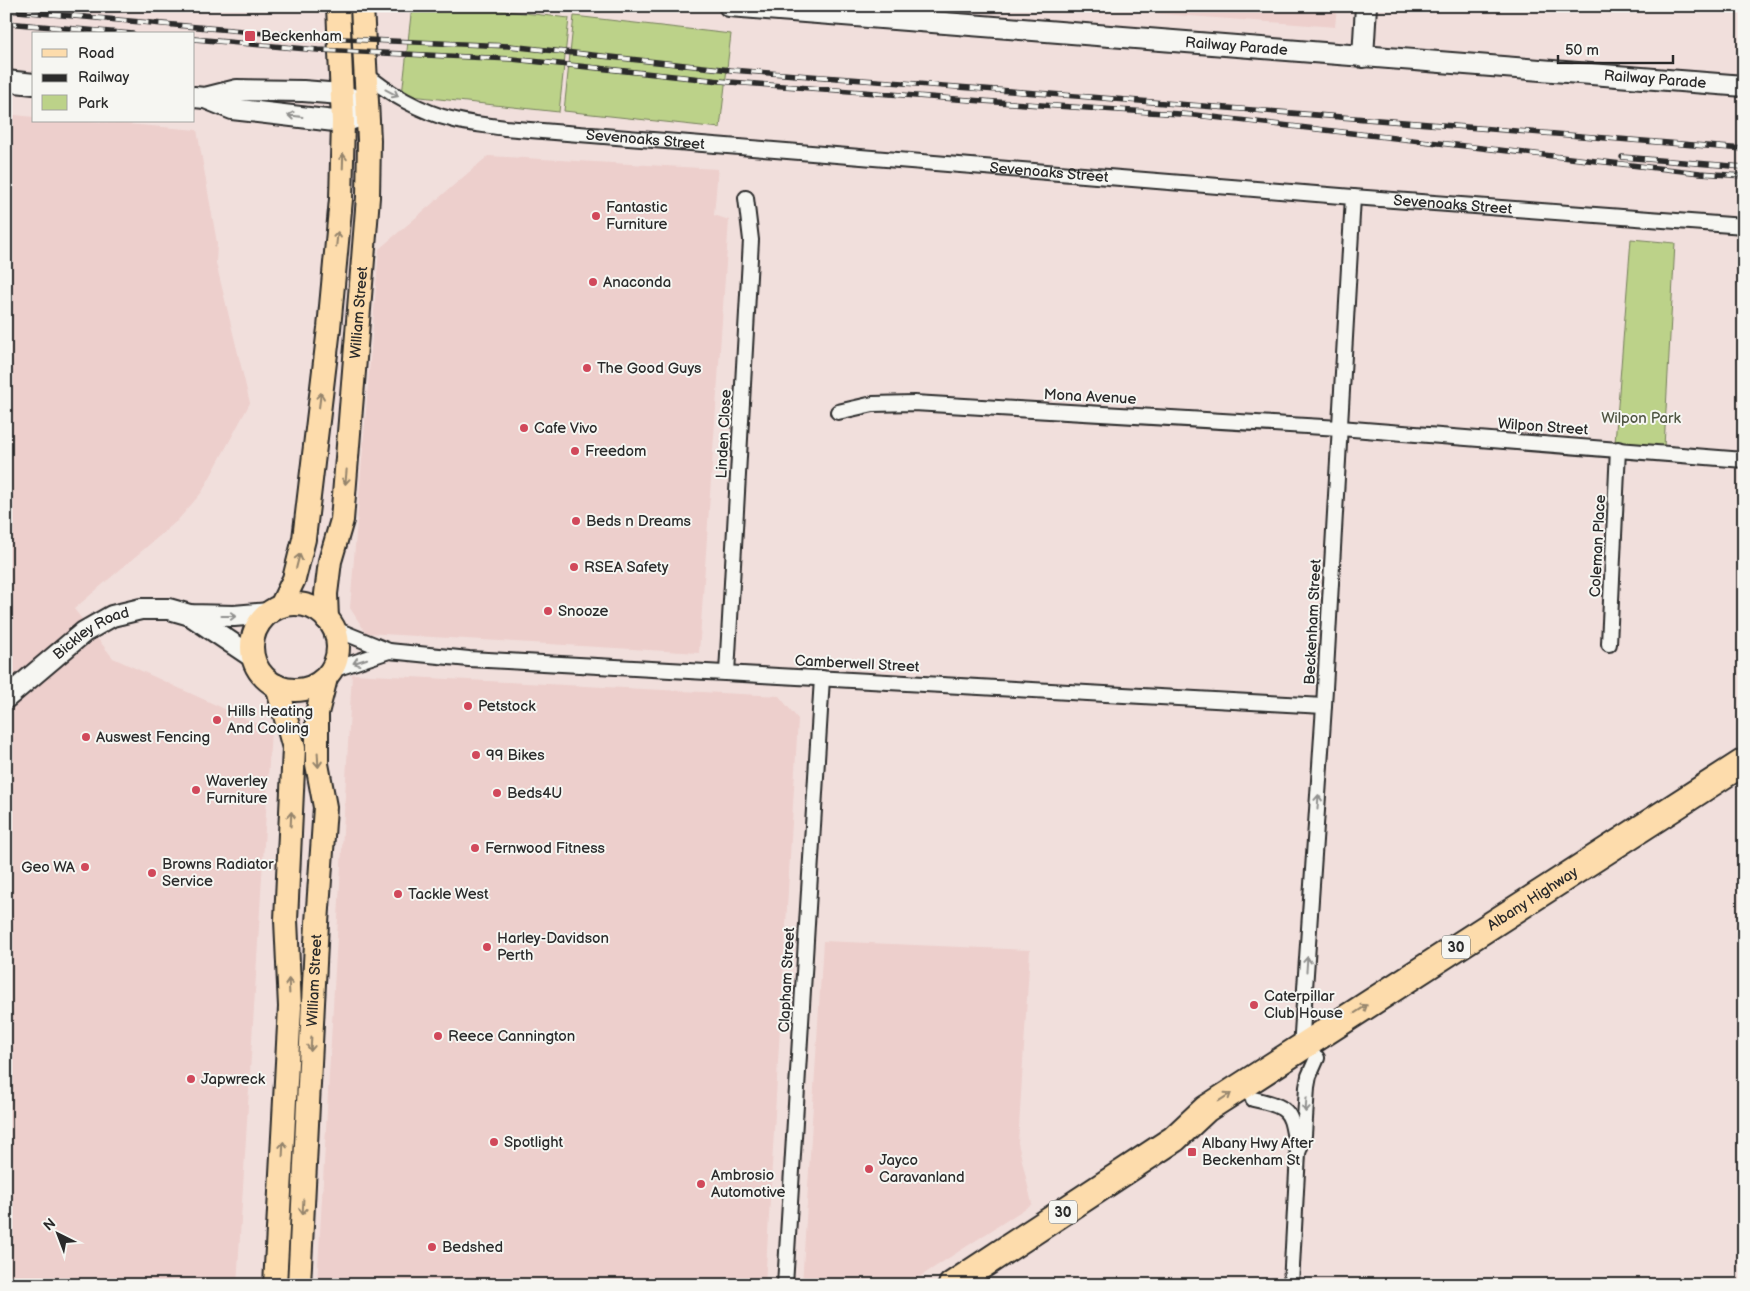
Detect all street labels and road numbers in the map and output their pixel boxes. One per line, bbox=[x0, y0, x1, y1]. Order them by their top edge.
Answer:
street label: Railway Parade bbox=[1184, 32, 1289, 60]
street label: Railway Parade bbox=[1603, 65, 1707, 93]
street label: Sevenoaks Street bbox=[585, 125, 706, 154]
street label: Sevenoaks Street bbox=[989, 158, 1110, 187]
street label: Sevenoaks Street bbox=[1393, 191, 1513, 218]
street label: William Street bbox=[346, 265, 372, 360]
street label: Mona Avenue bbox=[1043, 385, 1137, 409]
street label: Linden Close bbox=[712, 389, 736, 479]
street label: Wilpon Street bbox=[1497, 414, 1589, 440]
street label: Coleman Place bbox=[1586, 494, 1610, 598]
street label: Beckenham Street bbox=[1300, 558, 1326, 685]
street label: Bickley Road bbox=[49, 603, 131, 664]
street label: Camberwell Street bbox=[794, 651, 920, 677]
street label: Albany Highway bbox=[1483, 862, 1582, 935]
street label: Clapham Street bbox=[775, 927, 799, 1033]
street label: William Street bbox=[302, 933, 326, 1027]
road number: 30 bbox=[1442, 936, 1470, 959]
road number: 30 bbox=[1049, 1200, 1077, 1224]

